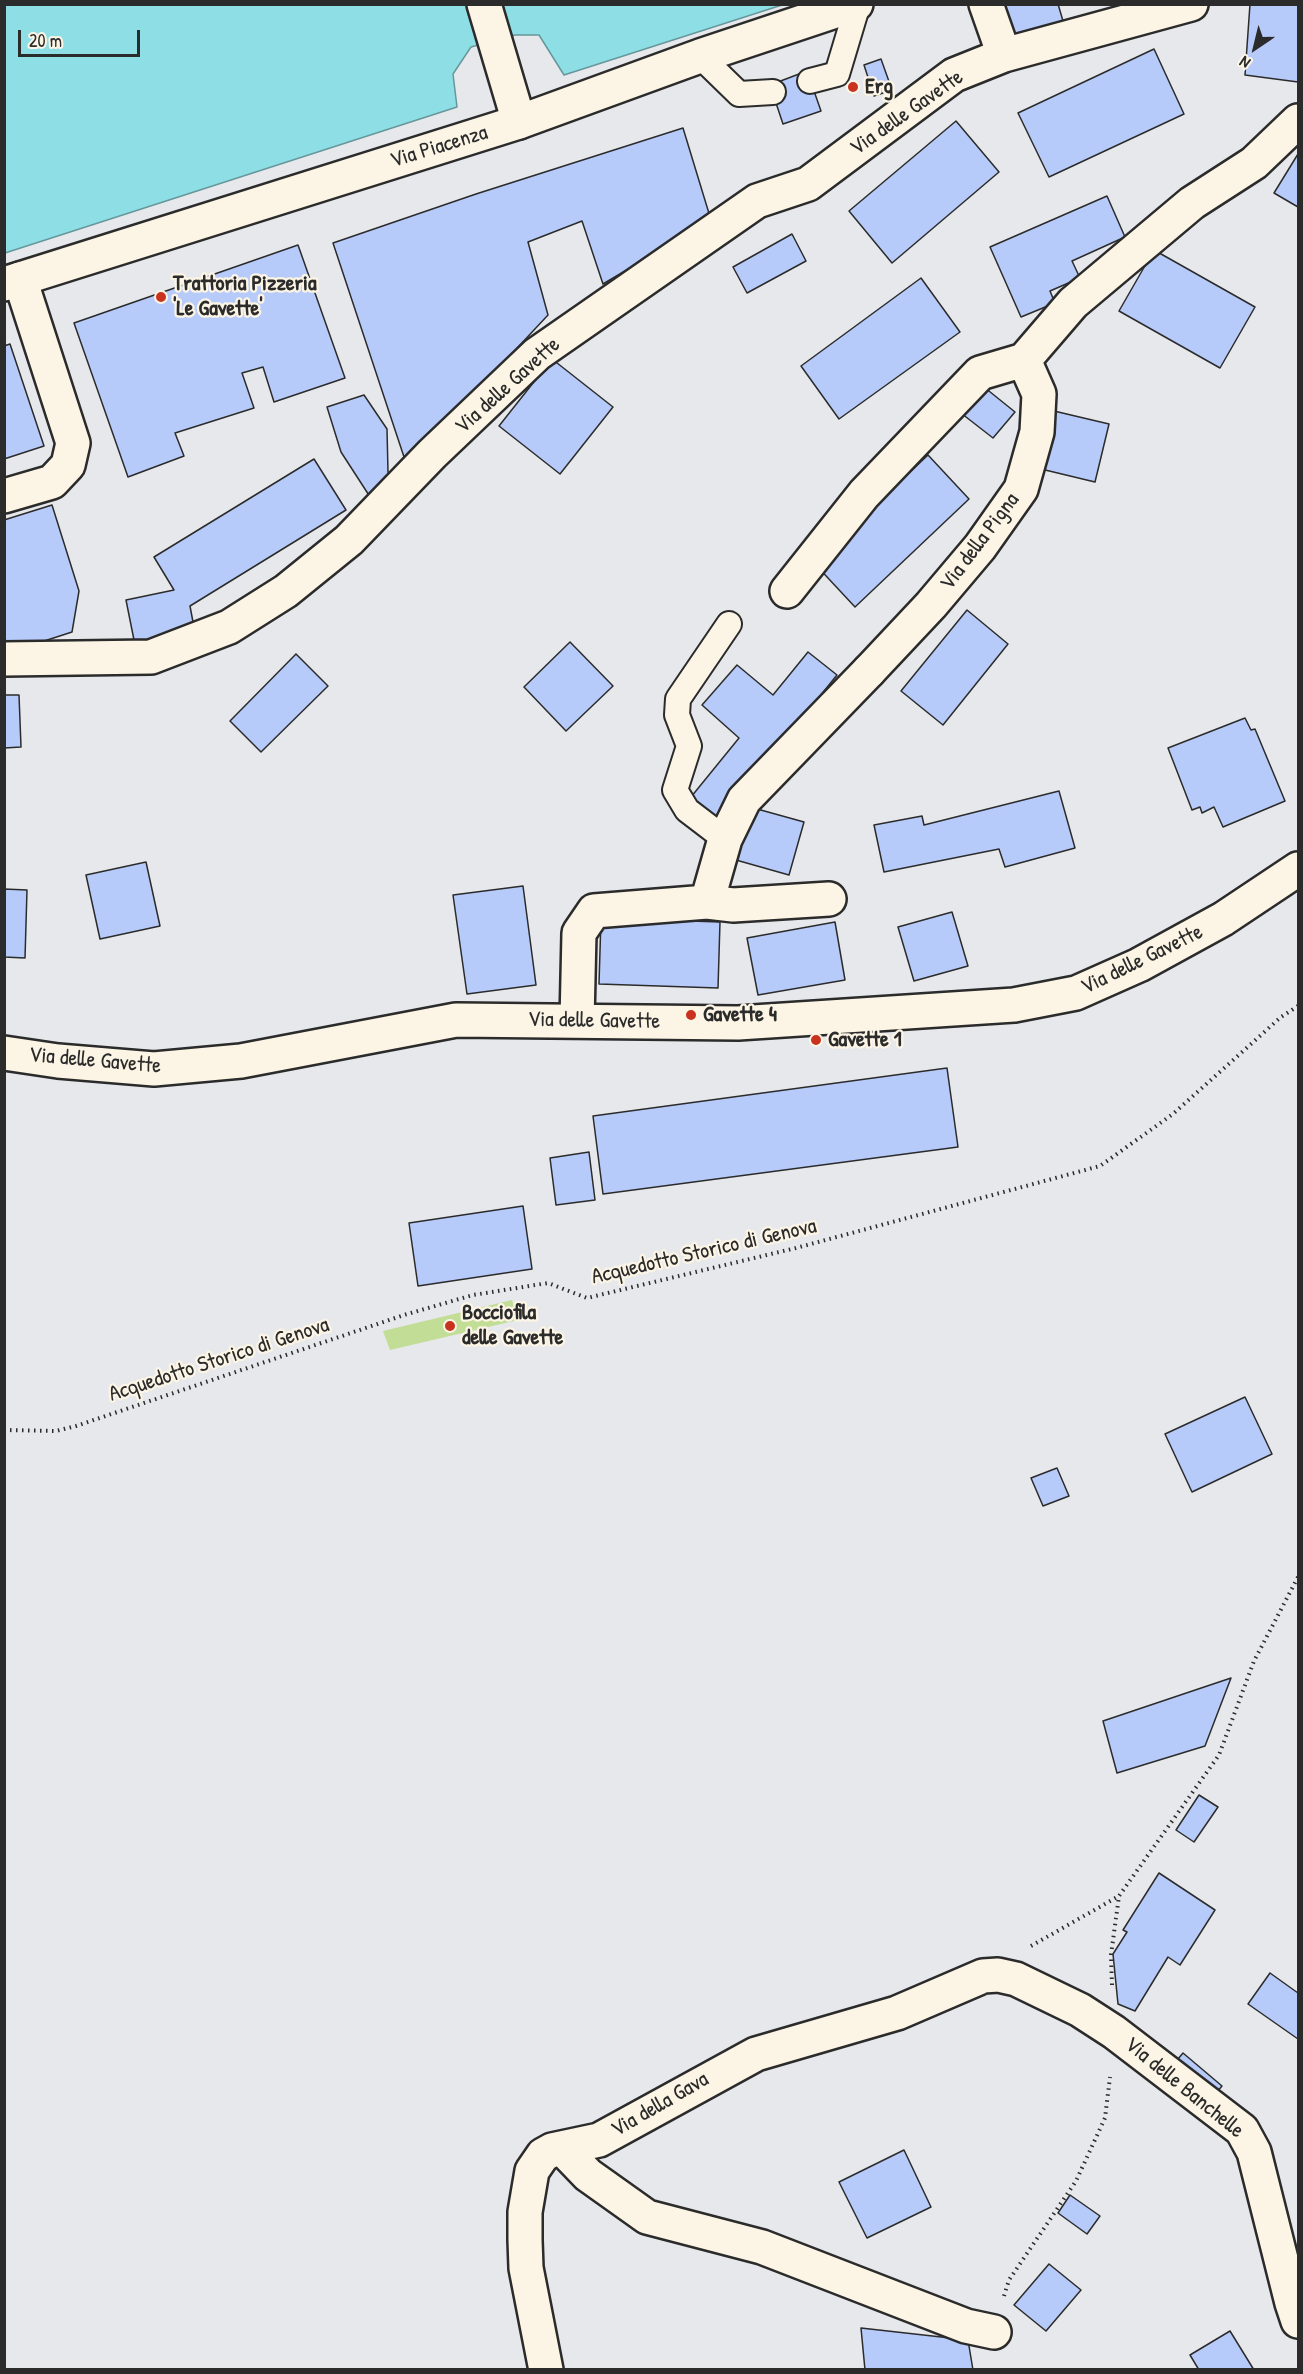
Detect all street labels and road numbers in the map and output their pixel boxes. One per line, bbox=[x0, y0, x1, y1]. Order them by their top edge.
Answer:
street label: Via delle Gavette bbox=[845, 64, 969, 162]
street label: Via Piacenza bbox=[387, 120, 491, 174]
street label: Via delle Gavette bbox=[450, 332, 566, 440]
street label: Via della Pigna bbox=[935, 488, 1025, 596]
street label: Via delle Gavette bbox=[1077, 919, 1207, 1001]
street label: Via delle Gavette bbox=[528, 1007, 660, 1035]
street label: Via delle Gavette bbox=[28, 1042, 162, 1080]
street label: Acquedotto Storico di Genova bbox=[589, 1213, 819, 1291]
street label: Acquedotto Storico di Genova bbox=[106, 1312, 332, 1408]
street label: Via delle Banchelle bbox=[1119, 2032, 1249, 2144]
street label: Via della Gava bbox=[607, 2067, 713, 2143]

